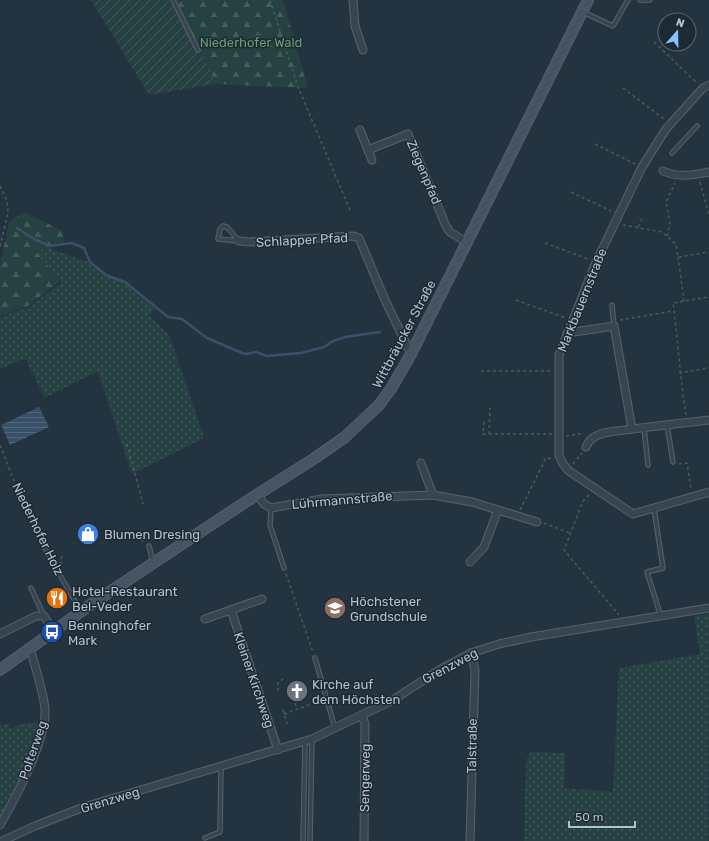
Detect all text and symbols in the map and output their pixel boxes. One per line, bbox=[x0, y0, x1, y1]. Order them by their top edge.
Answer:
north arrow bbox=[657, 12, 697, 52]
text: N bbox=[674, 16, 686, 31]
park label: Niederhofer Wald bbox=[200, 35, 302, 50]
street label: Ziegenpfad bbox=[403, 137, 444, 207]
street label: Schlapper Pfad bbox=[256, 230, 348, 250]
street label: Markbauernstraße bbox=[554, 246, 610, 354]
street label: Wittbräucker Straße bbox=[369, 277, 439, 391]
street label: Niederhofer Holz bbox=[9, 480, 67, 578]
street label: Lührmannstraße bbox=[291, 488, 393, 512]
shop icon: Blumen Dresing bbox=[75, 521, 101, 547]
place label: Blumen Dresing bbox=[104, 527, 200, 543]
place label: Hotel-Restaurant Bel-Veder bbox=[72, 584, 178, 614]
restaurant icon: Hotel-Restaurant Bel-Veder bbox=[44, 585, 70, 611]
place label: Höchstener Grundschule bbox=[350, 594, 427, 624]
school or university icon: Höchstener Grundschule bbox=[322, 595, 348, 621]
place label: Benninghofer Mark bbox=[68, 618, 151, 648]
bus stop icon: Benninghofer Mark bbox=[39, 619, 65, 645]
street label: Kleiner Kirchweg bbox=[230, 630, 277, 730]
street label: Grenzweg bbox=[420, 645, 481, 688]
place label: Kirche auf dem Höchsten bbox=[312, 677, 400, 707]
church icon: Kirche auf dem Höchsten bbox=[284, 678, 310, 704]
street label: Polterweg bbox=[16, 718, 51, 782]
street label: Talstraße bbox=[464, 718, 480, 774]
street label: Sengerweg bbox=[357, 744, 374, 812]
street label: Grenzweg bbox=[79, 784, 142, 817]
scale bar bbox=[569, 803, 635, 829]
text: 50 m bbox=[575, 810, 603, 824]

